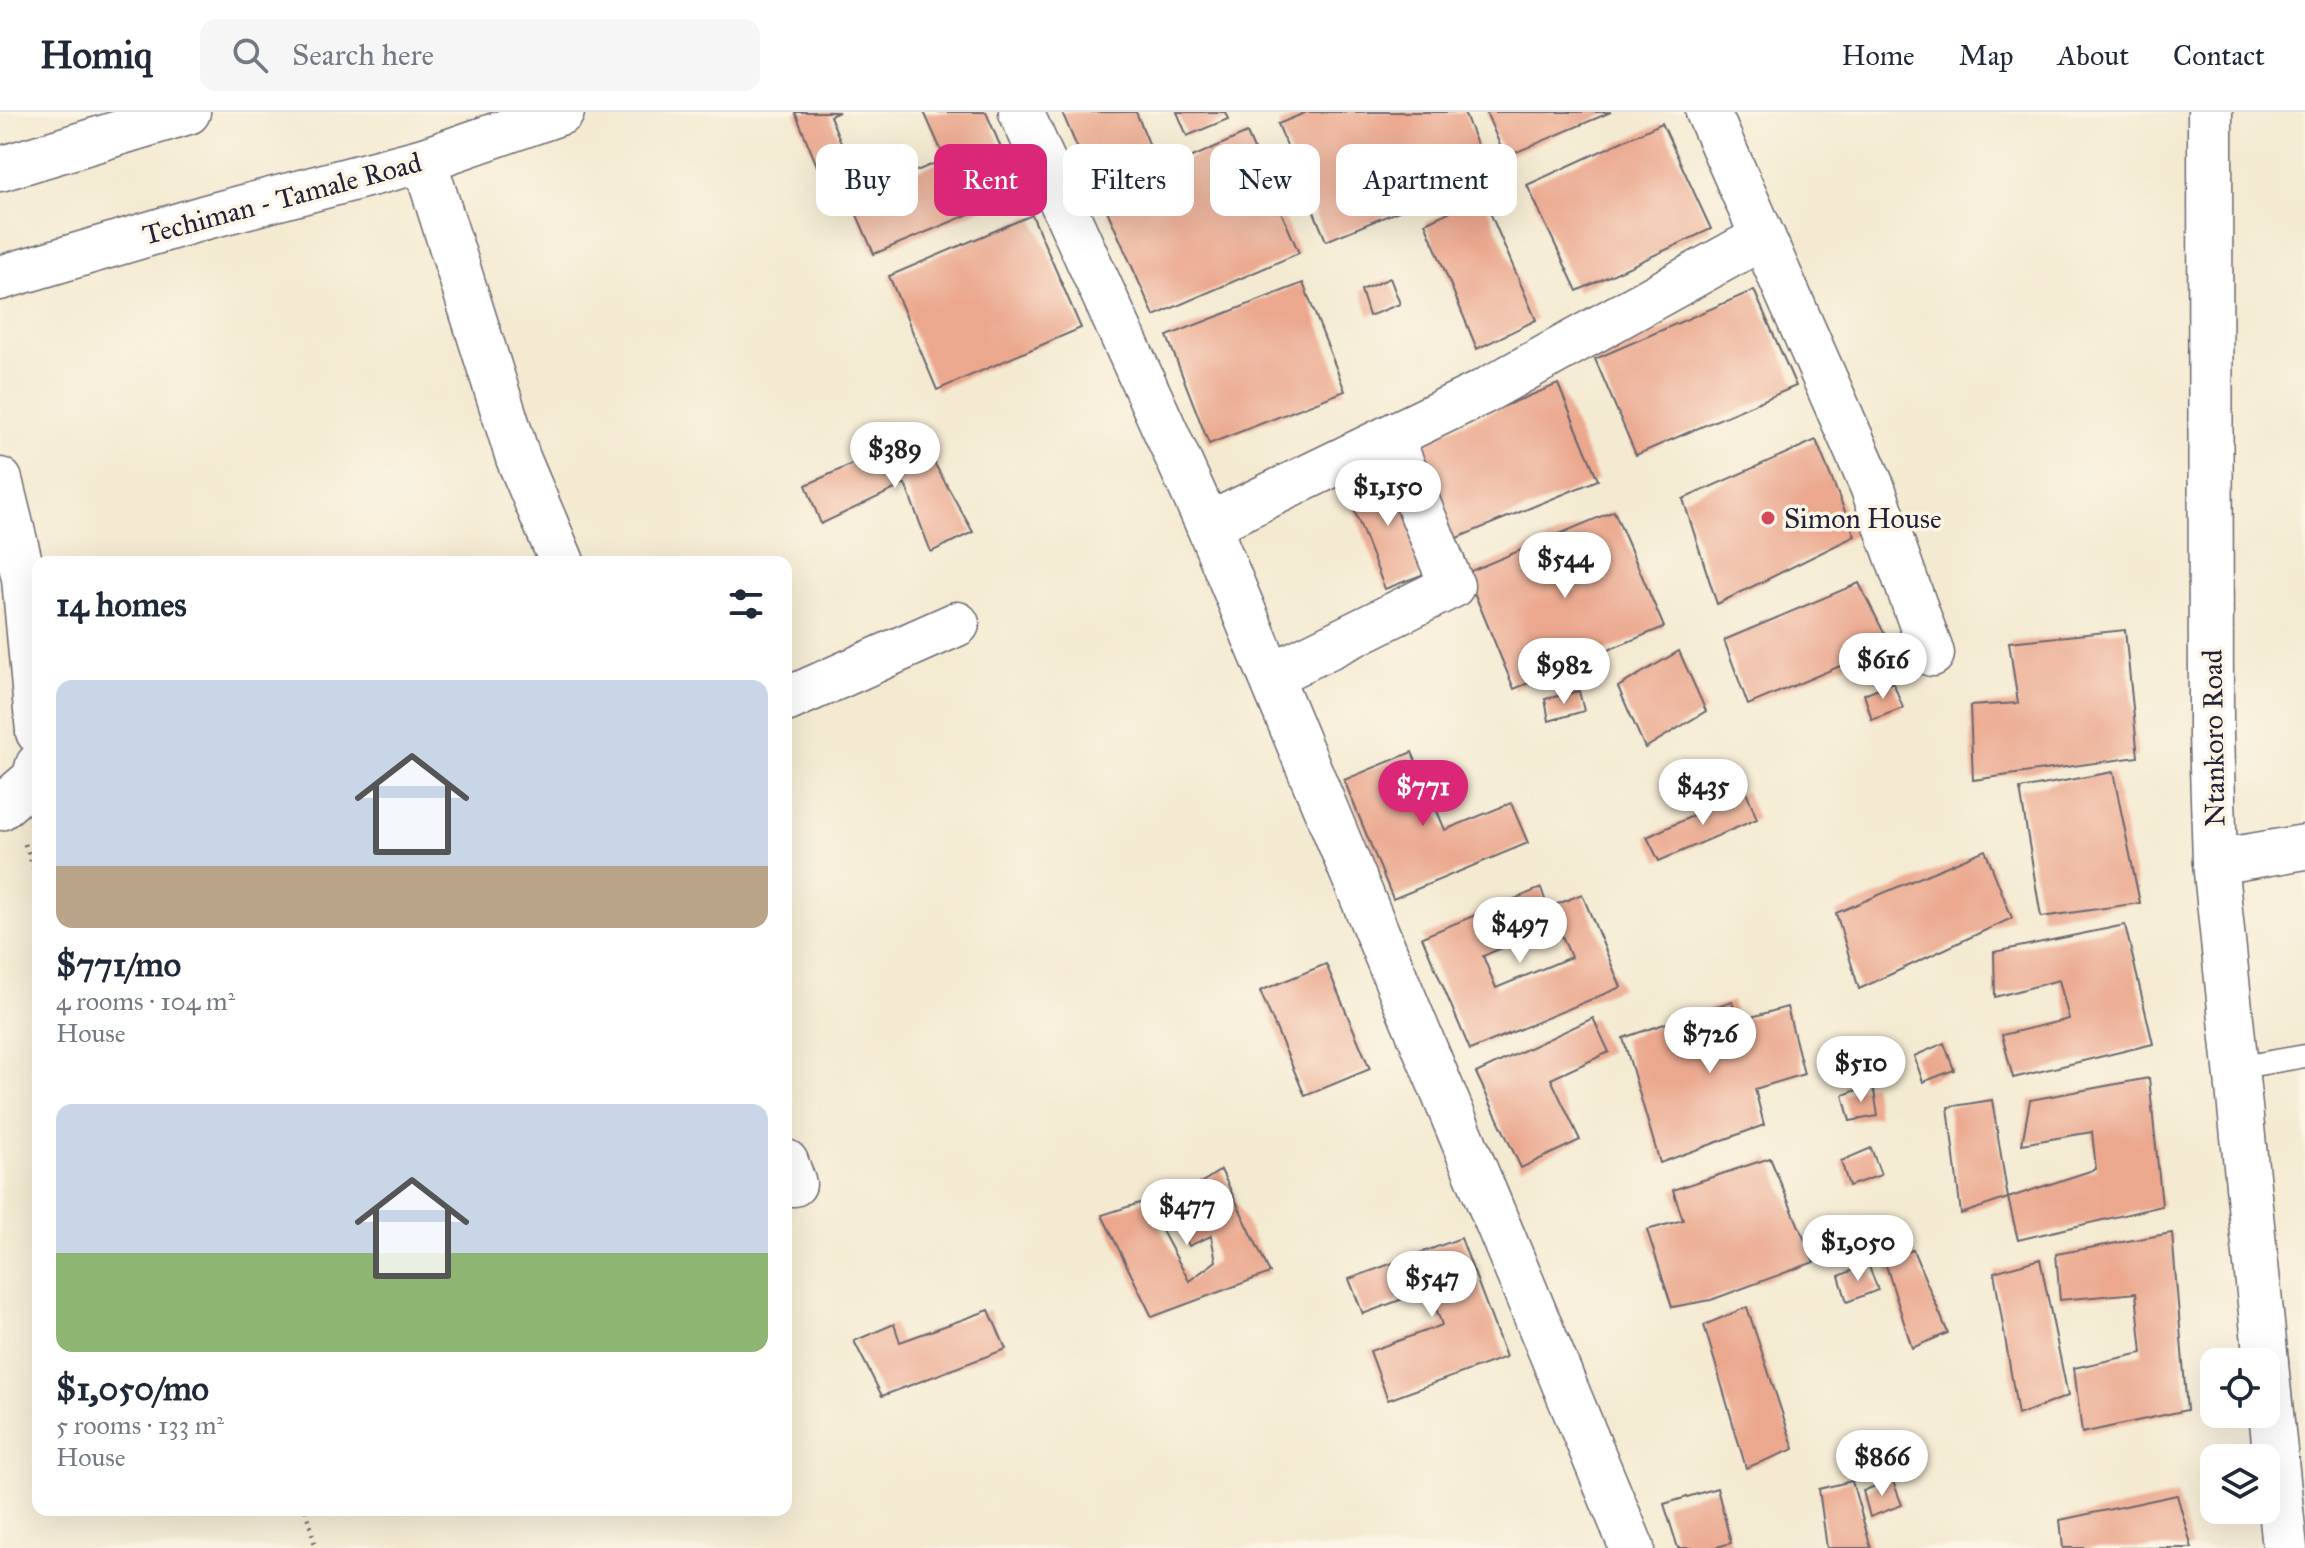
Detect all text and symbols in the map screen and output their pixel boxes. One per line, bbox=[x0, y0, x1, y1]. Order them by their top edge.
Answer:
search box bbox=[200, 19, 760, 91]
text: Homiq bbox=[40, 32, 152, 78]
icon: search bbox=[228, 33, 272, 77]
text: Search here bbox=[292, 37, 434, 73]
text: Home bbox=[1842, 38, 1915, 73]
text: Map bbox=[1959, 38, 2013, 73]
text: About bbox=[2057, 38, 2129, 73]
text: Contact bbox=[2173, 38, 2265, 73]
street label: Techiman - Tamale Road bbox=[139, 144, 425, 253]
chip: Buy bbox=[816, 144, 918, 216]
chip: Rent bbox=[934, 144, 1047, 216]
chip: Filters bbox=[1063, 144, 1194, 216]
chip: New bbox=[1210, 144, 1320, 216]
chip: Apartment bbox=[1336, 144, 1517, 216]
pin: $389 bbox=[848, 422, 942, 490]
text: $389 bbox=[868, 432, 922, 464]
pin: $1,150 bbox=[1323, 460, 1453, 528]
text: $1,150 bbox=[1353, 470, 1423, 502]
place label: Simon House bbox=[1784, 501, 1942, 536]
marker: Simon House bbox=[1759, 509, 1777, 527]
pin: $544 bbox=[1518, 532, 1612, 600]
text: $544 bbox=[1537, 542, 1593, 574]
icon: filters bbox=[724, 582, 768, 626]
text: 14 homes bbox=[56, 584, 187, 625]
pin: $616 bbox=[1836, 633, 1930, 701]
pin: $982 bbox=[1517, 638, 1611, 706]
text: $616 bbox=[1857, 643, 1909, 675]
text: $982 bbox=[1536, 648, 1592, 680]
street label: Ntankoro Road bbox=[2194, 649, 2233, 827]
icon: home bbox=[340, 732, 484, 876]
pin: $435 bbox=[1656, 759, 1750, 827]
pin: $771 bbox=[1376, 760, 1470, 828]
text: $435 bbox=[1677, 769, 1729, 801]
text: $771 bbox=[1396, 770, 1450, 802]
pin: $497 bbox=[1473, 897, 1567, 965]
text: $497 bbox=[1491, 907, 1549, 939]
text: $771/mo bbox=[56, 944, 181, 985]
text: 4 rooms · 104 m² bbox=[56, 985, 235, 1017]
pin: $726 bbox=[1663, 1007, 1757, 1075]
text: House bbox=[56, 1017, 126, 1049]
text: $726 bbox=[1682, 1017, 1738, 1049]
pin: $510 bbox=[1814, 1036, 1908, 1104]
text: $510 bbox=[1835, 1046, 1887, 1078]
icon: home bbox=[340, 1156, 484, 1300]
pin: $477 bbox=[1140, 1179, 1234, 1247]
text: $477 bbox=[1159, 1189, 1215, 1221]
pin: $1,050 bbox=[1793, 1215, 1923, 1283]
text: $1,050 bbox=[1821, 1225, 1895, 1257]
pin: $547 bbox=[1385, 1251, 1479, 1319]
text: $547 bbox=[1405, 1261, 1459, 1293]
map controls bbox=[2200, 1348, 2280, 1524]
button: locate bbox=[2200, 1348, 2280, 1428]
text: $1,050/mo bbox=[56, 1368, 209, 1409]
text: 5 rooms · 133 m² bbox=[56, 1409, 224, 1441]
pin: $866 bbox=[1835, 1430, 1929, 1498]
text: $866 bbox=[1854, 1440, 1910, 1472]
text: House bbox=[56, 1441, 126, 1473]
button: layers bbox=[2200, 1444, 2280, 1524]

